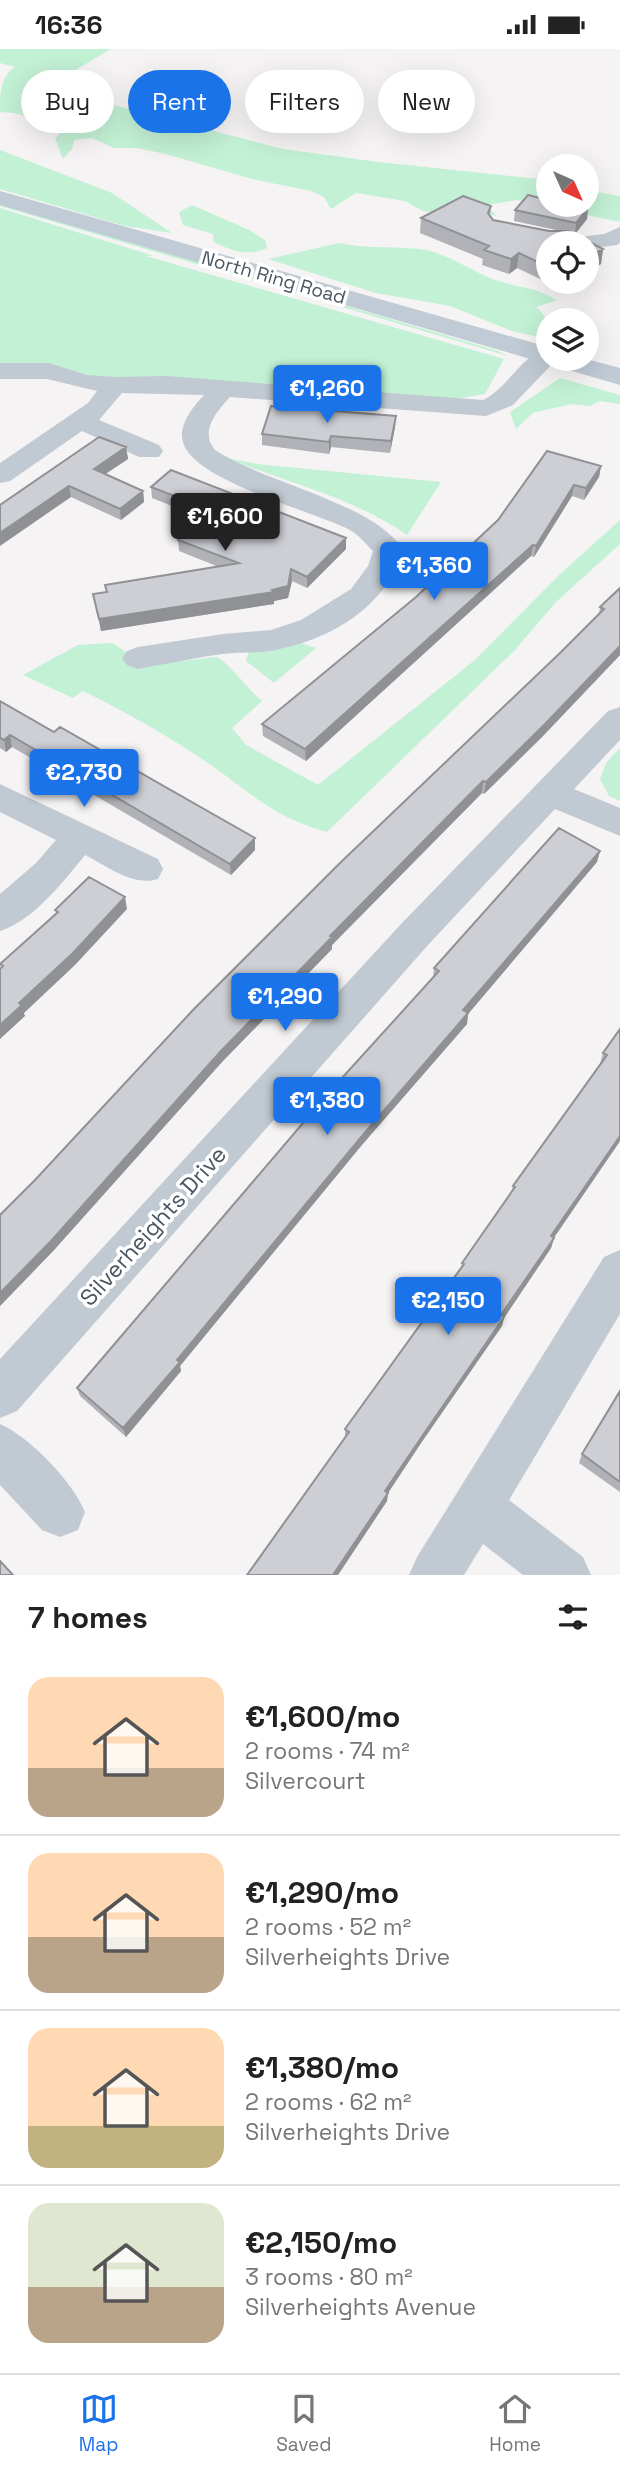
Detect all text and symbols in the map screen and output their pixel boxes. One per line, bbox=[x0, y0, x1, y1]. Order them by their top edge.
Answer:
text: 16:36 bbox=[35, 8, 102, 42]
chip: Buy bbox=[21, 70, 114, 133]
chip: Rent bbox=[128, 70, 231, 133]
chip: Filters bbox=[245, 70, 364, 133]
chip: New bbox=[378, 70, 475, 133]
north arrow bbox=[536, 154, 598, 217]
map controls bbox=[536, 154, 599, 371]
button: locate bbox=[536, 231, 599, 294]
street label: North Ring Road bbox=[199, 245, 349, 310]
button: layers bbox=[536, 308, 599, 371]
pin: €1,260 bbox=[270, 365, 384, 425]
text: €1,260 bbox=[289, 373, 365, 403]
pin: €1,600 bbox=[168, 493, 282, 553]
text: €1,600 bbox=[187, 501, 263, 531]
pin: €1,360 bbox=[377, 543, 491, 602]
text: €1,360 bbox=[396, 550, 472, 580]
pin: €2,730 bbox=[27, 749, 141, 809]
text: €2,730 bbox=[46, 757, 122, 787]
pin: €1,290 bbox=[228, 974, 342, 1033]
text: €1,290 bbox=[247, 981, 323, 1011]
pin: €1,380 bbox=[270, 1077, 384, 1137]
text: €1,380 bbox=[289, 1085, 365, 1115]
street label: Silverheights Drive bbox=[73, 1140, 233, 1312]
pin: €2,150 bbox=[391, 1277, 505, 1337]
text: €2,150 bbox=[411, 1285, 485, 1315]
text: 7 homes bbox=[28, 1598, 148, 1637]
icon: filters bbox=[554, 1598, 592, 1636]
text: €1,600/mo bbox=[245, 1697, 400, 1736]
icon: home bbox=[84, 1705, 168, 1789]
text: 2 rooms · 74 m² bbox=[245, 1736, 410, 1766]
text: Silvercourt bbox=[245, 1766, 365, 1796]
text: €1,290/mo bbox=[245, 1873, 399, 1912]
icon: home bbox=[84, 1881, 168, 1965]
text: 2 rooms · 52 m² bbox=[245, 1912, 411, 1942]
text: Silverheights Drive bbox=[245, 1942, 450, 1972]
text: €1,380/mo bbox=[245, 2048, 399, 2087]
icon: home bbox=[84, 2056, 168, 2140]
text: 2 rooms · 62 m² bbox=[245, 2087, 411, 2117]
text: Silverheights Drive bbox=[245, 2117, 450, 2147]
text: €2,150/mo bbox=[245, 2223, 397, 2262]
icon: home bbox=[84, 2231, 168, 2315]
text: 3 rooms · 80 m² bbox=[245, 2262, 413, 2292]
text: Silverheights Avenue bbox=[245, 2292, 476, 2322]
tab: Map bbox=[79, 2390, 118, 2457]
tab: Saved bbox=[276, 2390, 332, 2457]
tab: Home bbox=[489, 2390, 541, 2457]

